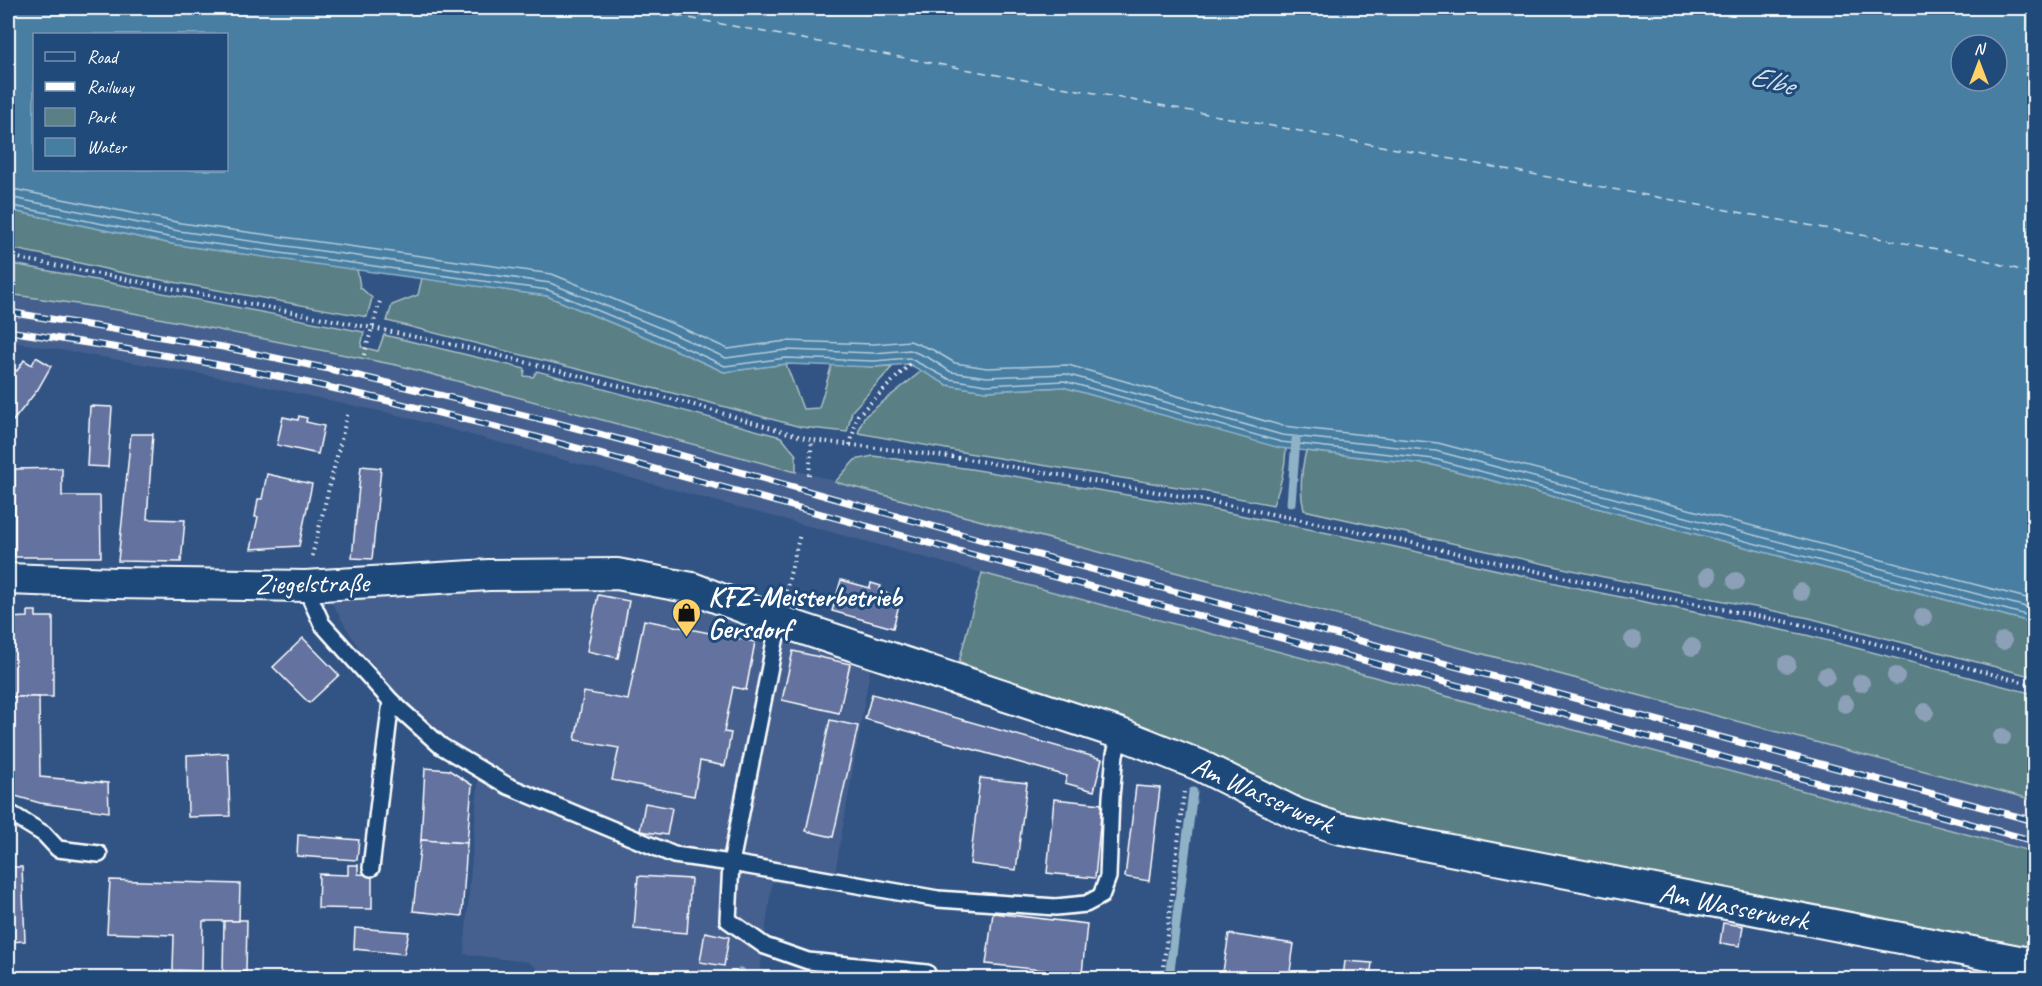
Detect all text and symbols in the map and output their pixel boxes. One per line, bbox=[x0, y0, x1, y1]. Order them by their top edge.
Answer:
legend bbox=[33, 33, 228, 171]
north arrow bbox=[1949, 33, 2009, 93]
text: N bbox=[1974, 39, 1987, 59]
text: Road bbox=[87, 46, 120, 68]
water label: Elbe bbox=[1746, 56, 1802, 105]
text: Railway bbox=[87, 76, 135, 98]
text: Park bbox=[87, 106, 117, 128]
text: Water bbox=[87, 136, 128, 158]
street label: Ziegelstraße bbox=[255, 564, 371, 601]
place label: KFZ-Meisterbetrieb Gersdorf bbox=[708, 579, 904, 646]
shop icon: KFZ-Meisterbetrieb Gersdorf bbox=[671, 596, 703, 638]
street label: Am Wasserwerk bbox=[1187, 747, 1342, 842]
street label: Am Wasserwerk bbox=[1657, 874, 1814, 938]

